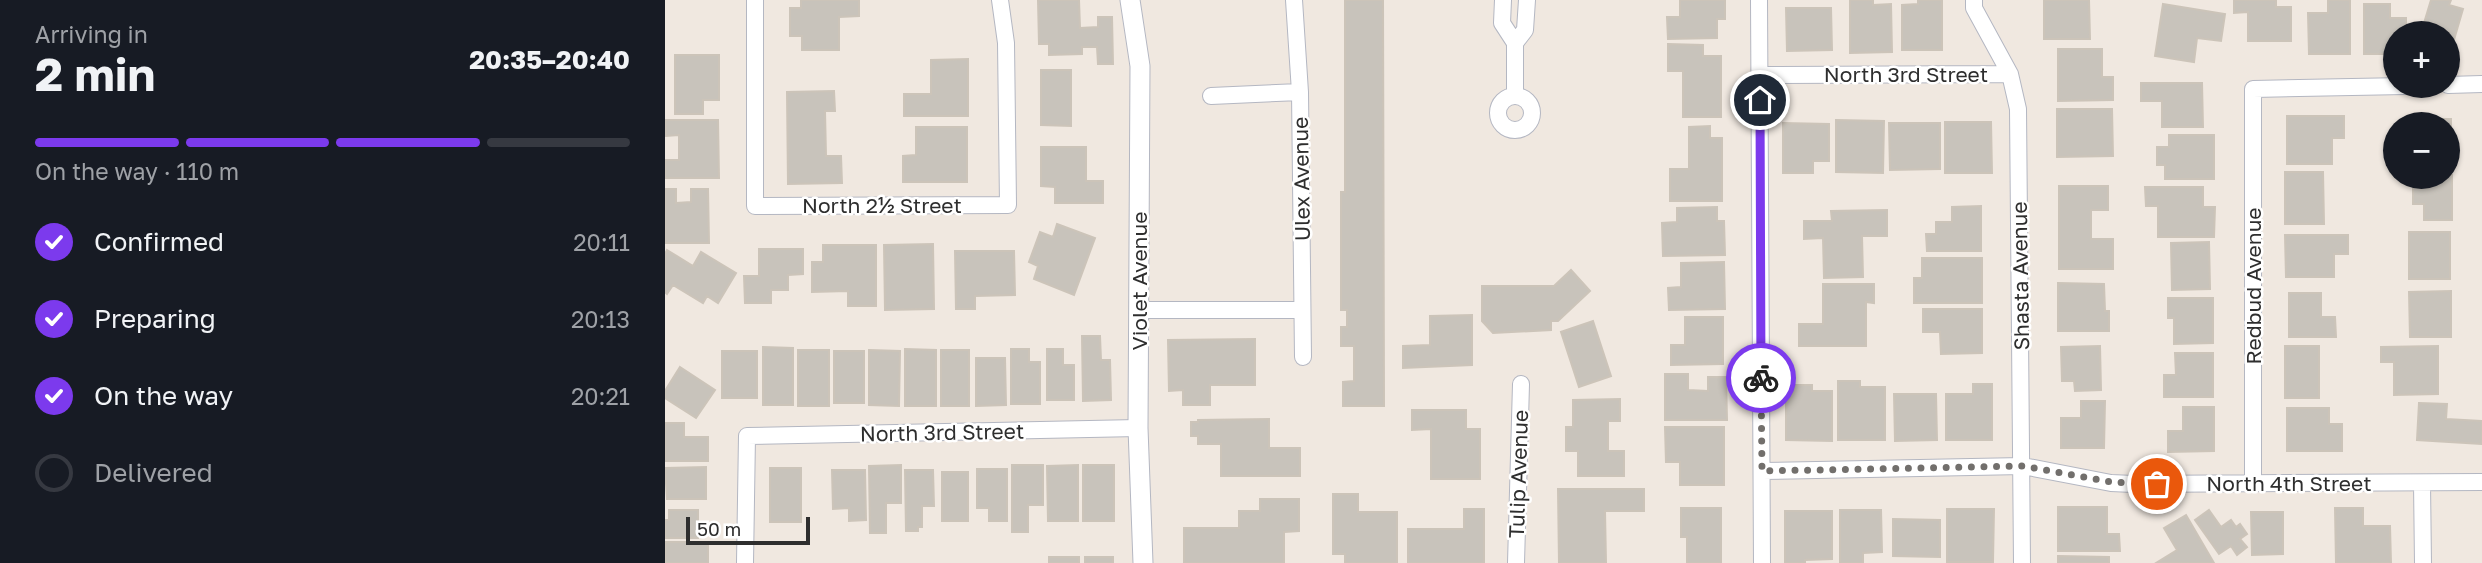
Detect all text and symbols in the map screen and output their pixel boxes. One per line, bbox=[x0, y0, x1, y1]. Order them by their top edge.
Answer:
text: Arriving in bbox=[35, 20, 148, 48]
map controls bbox=[2383, 21, 2460, 189]
button: + bbox=[2383, 21, 2460, 98]
text: 20:35–20:40 bbox=[469, 44, 630, 75]
text: 2 min bbox=[35, 46, 155, 101]
street label: North 3rd Street bbox=[1824, 61, 1988, 87]
pin bbox=[1730, 70, 1790, 130]
icon: home bbox=[1741, 81, 1779, 119]
button: − bbox=[2383, 112, 2460, 189]
street label: Ulex Avenue bbox=[1287, 117, 1315, 241]
text: On the way · 110 m bbox=[35, 157, 239, 185]
street label: North 2½ Street bbox=[802, 192, 962, 218]
street label: Shasta Avenue bbox=[2006, 201, 2034, 351]
street label: Redbud Avenue bbox=[2240, 207, 2266, 365]
street label: Violet Avenue bbox=[1126, 212, 1152, 350]
icon: check bbox=[35, 223, 73, 261]
text: Confirmed bbox=[94, 226, 224, 257]
text: 20:11 bbox=[573, 228, 630, 256]
icon: check bbox=[35, 300, 73, 338]
text: Preparing bbox=[94, 303, 216, 334]
text: 20:13 bbox=[571, 305, 630, 333]
courier bbox=[1726, 343, 1796, 413]
icon: bike bbox=[1742, 359, 1780, 397]
icon: check bbox=[35, 377, 73, 415]
text: On the way bbox=[94, 380, 233, 411]
text: 20:21 bbox=[571, 382, 630, 410]
street label: Tulip Avenue bbox=[1503, 409, 1533, 539]
street label: North 3rd Street bbox=[860, 418, 1024, 446]
pin bbox=[2127, 454, 2187, 514]
text: Delivered bbox=[94, 457, 213, 488]
icon: bag bbox=[2138, 465, 2176, 503]
street label: North 4th Street bbox=[2206, 470, 2372, 496]
scale bar bbox=[686, 514, 810, 546]
text: 50 m bbox=[697, 517, 741, 540]

